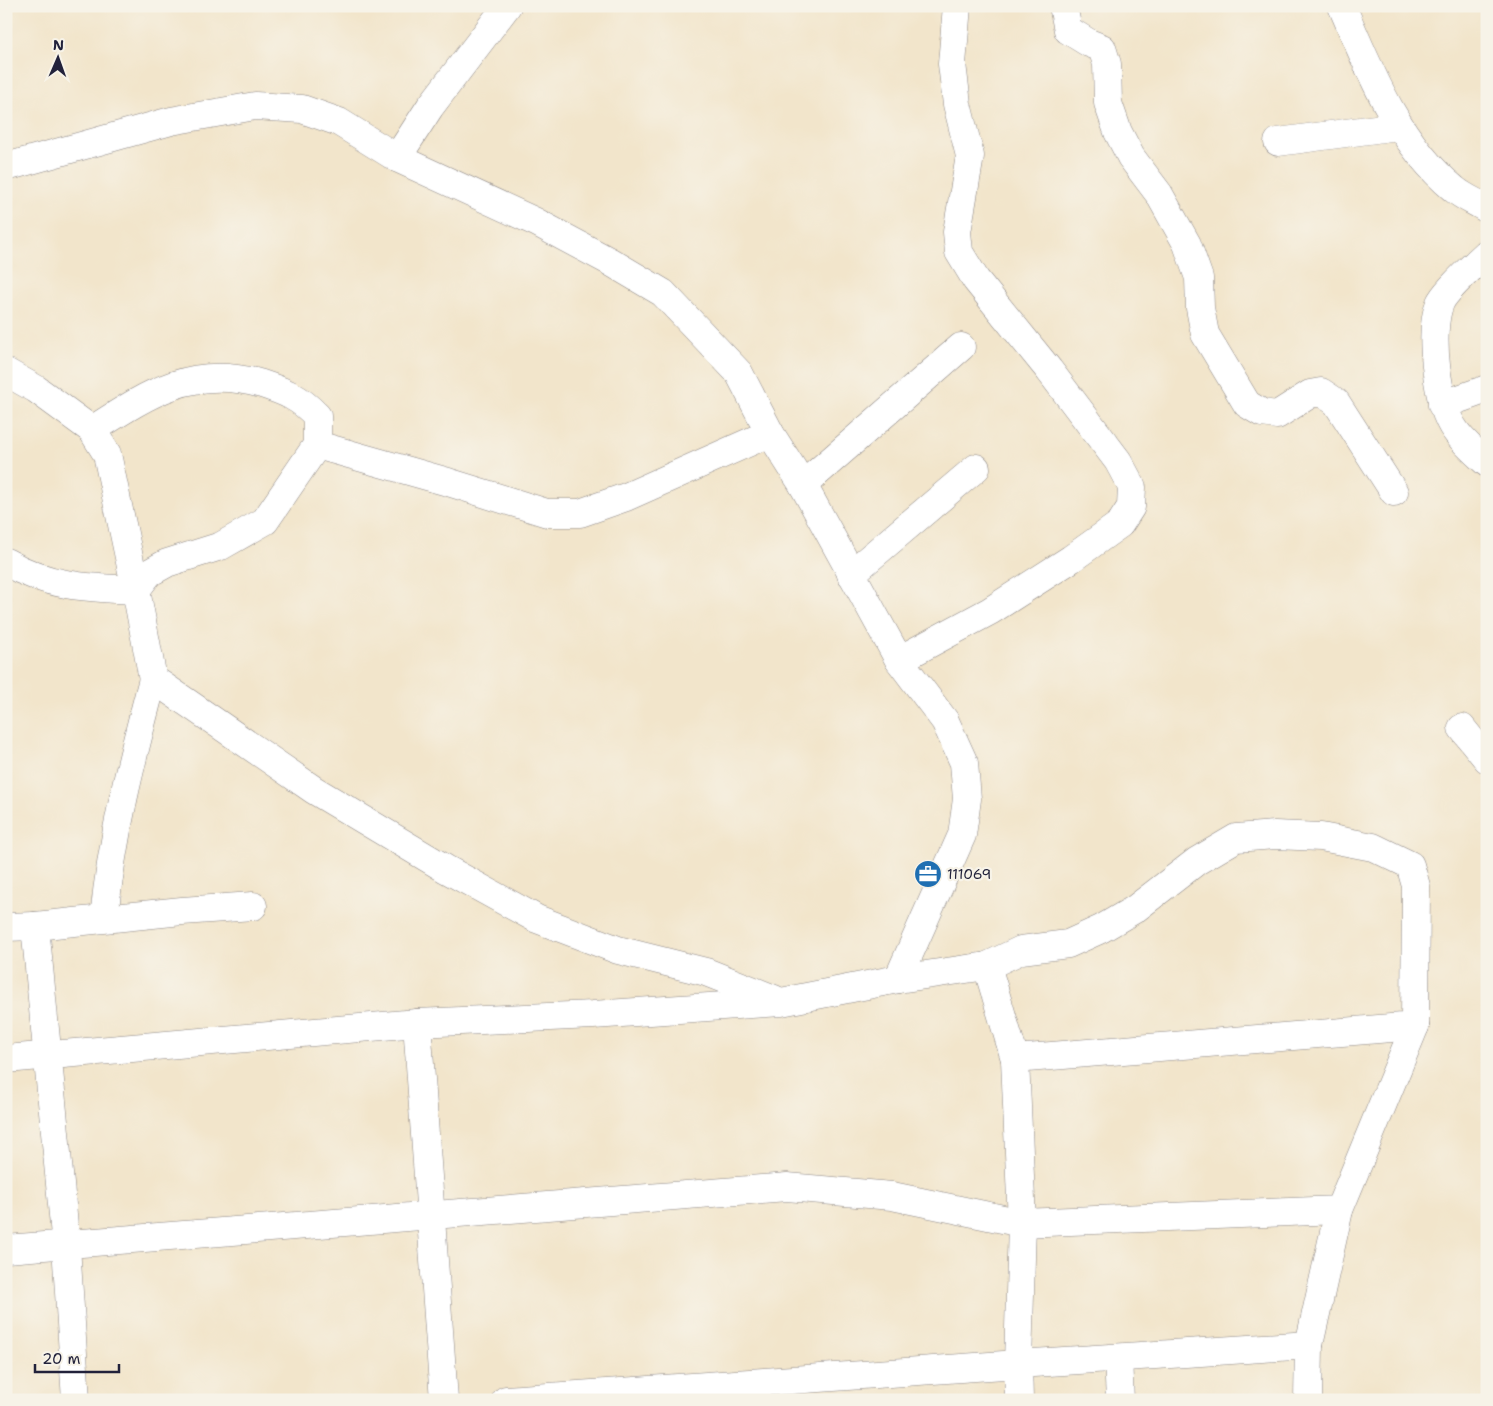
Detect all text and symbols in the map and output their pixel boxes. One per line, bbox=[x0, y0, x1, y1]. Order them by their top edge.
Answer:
north arrow bbox=[32, 32, 82, 82]
text: N bbox=[53, 36, 64, 54]
office icon: 111069 bbox=[913, 859, 943, 889]
place label: 111069 bbox=[947, 865, 991, 883]
scale bar bbox=[35, 1341, 119, 1373]
text: 20 m bbox=[42, 1349, 81, 1369]

